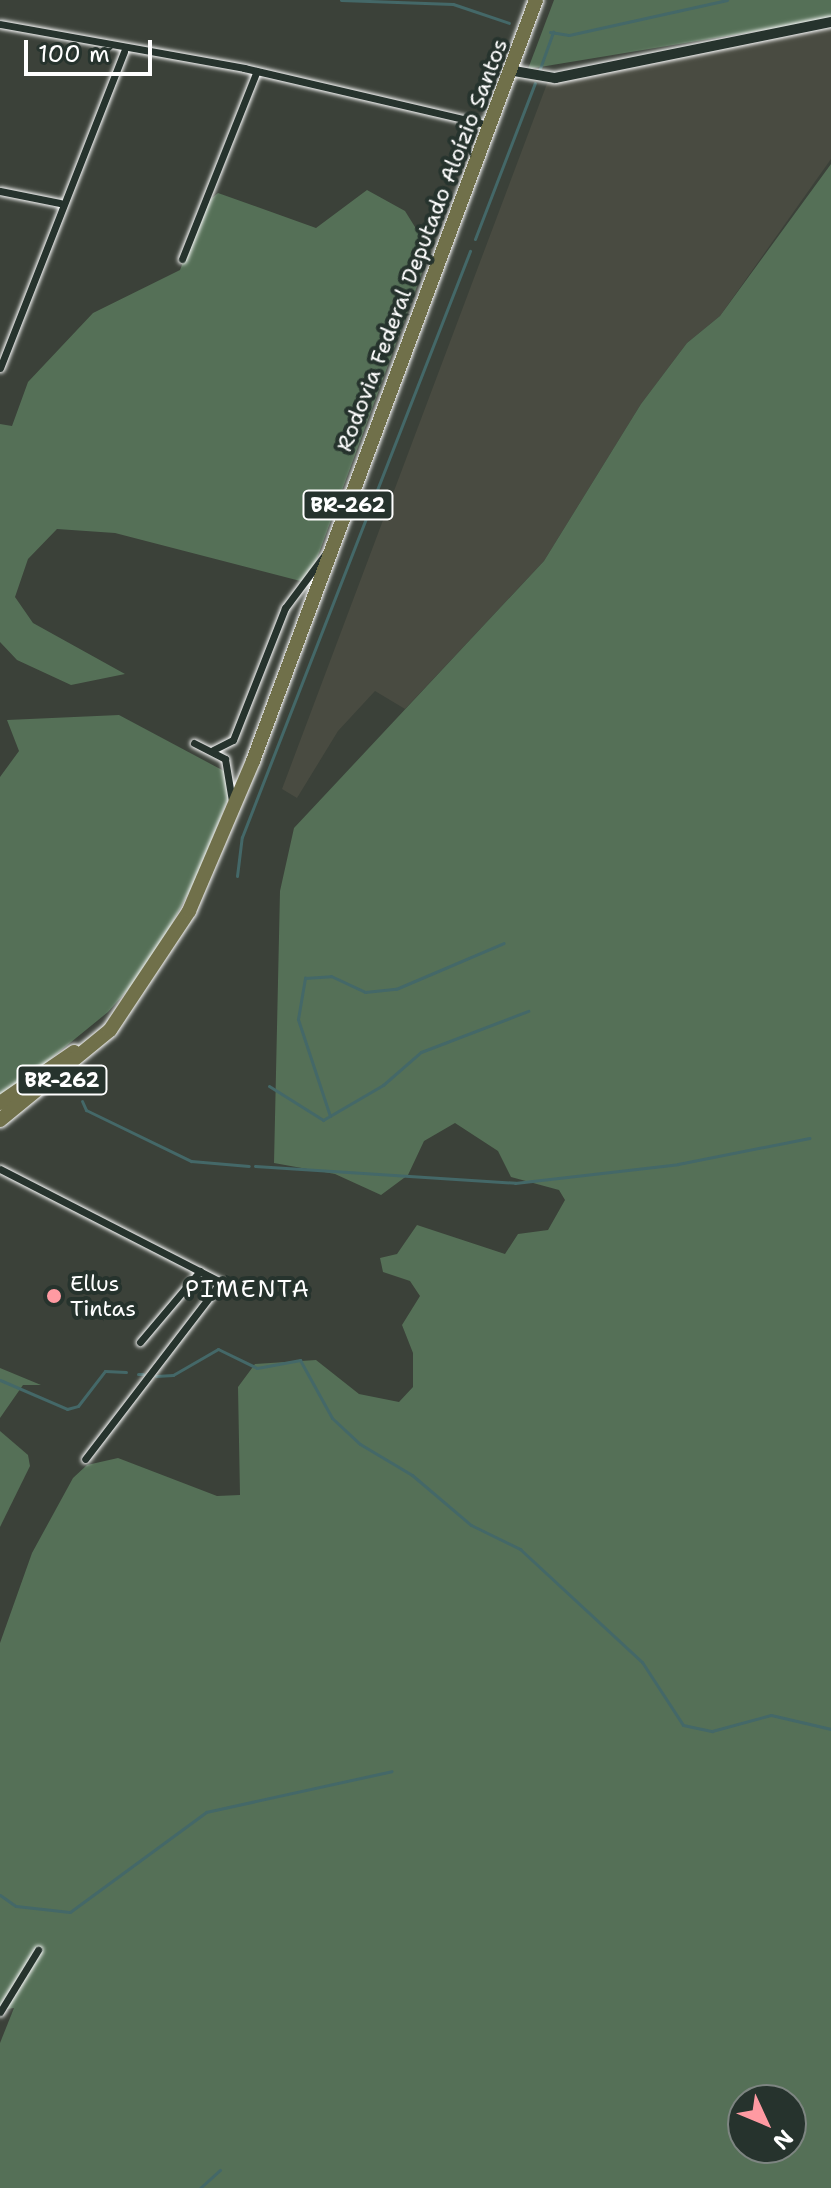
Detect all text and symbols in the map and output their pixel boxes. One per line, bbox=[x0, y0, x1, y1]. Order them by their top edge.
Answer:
scale bar bbox=[28, 24, 156, 74]
street label: Rodovia Federal Deputado Aloízio Santos bbox=[331, 35, 513, 455]
text: 100 m bbox=[38, 38, 110, 70]
road number: BR-262 bbox=[302, 489, 394, 521]
road number: BR-262 bbox=[16, 1064, 108, 1096]
place label: Ellus Tintas bbox=[70, 1270, 136, 1322]
district label: PIMENTA bbox=[185, 1276, 311, 1304]
marker: Ellus Tintas bbox=[45, 1287, 63, 1305]
north arrow bbox=[727, 2084, 807, 2164]
text: N bbox=[767, 2123, 800, 2156]

